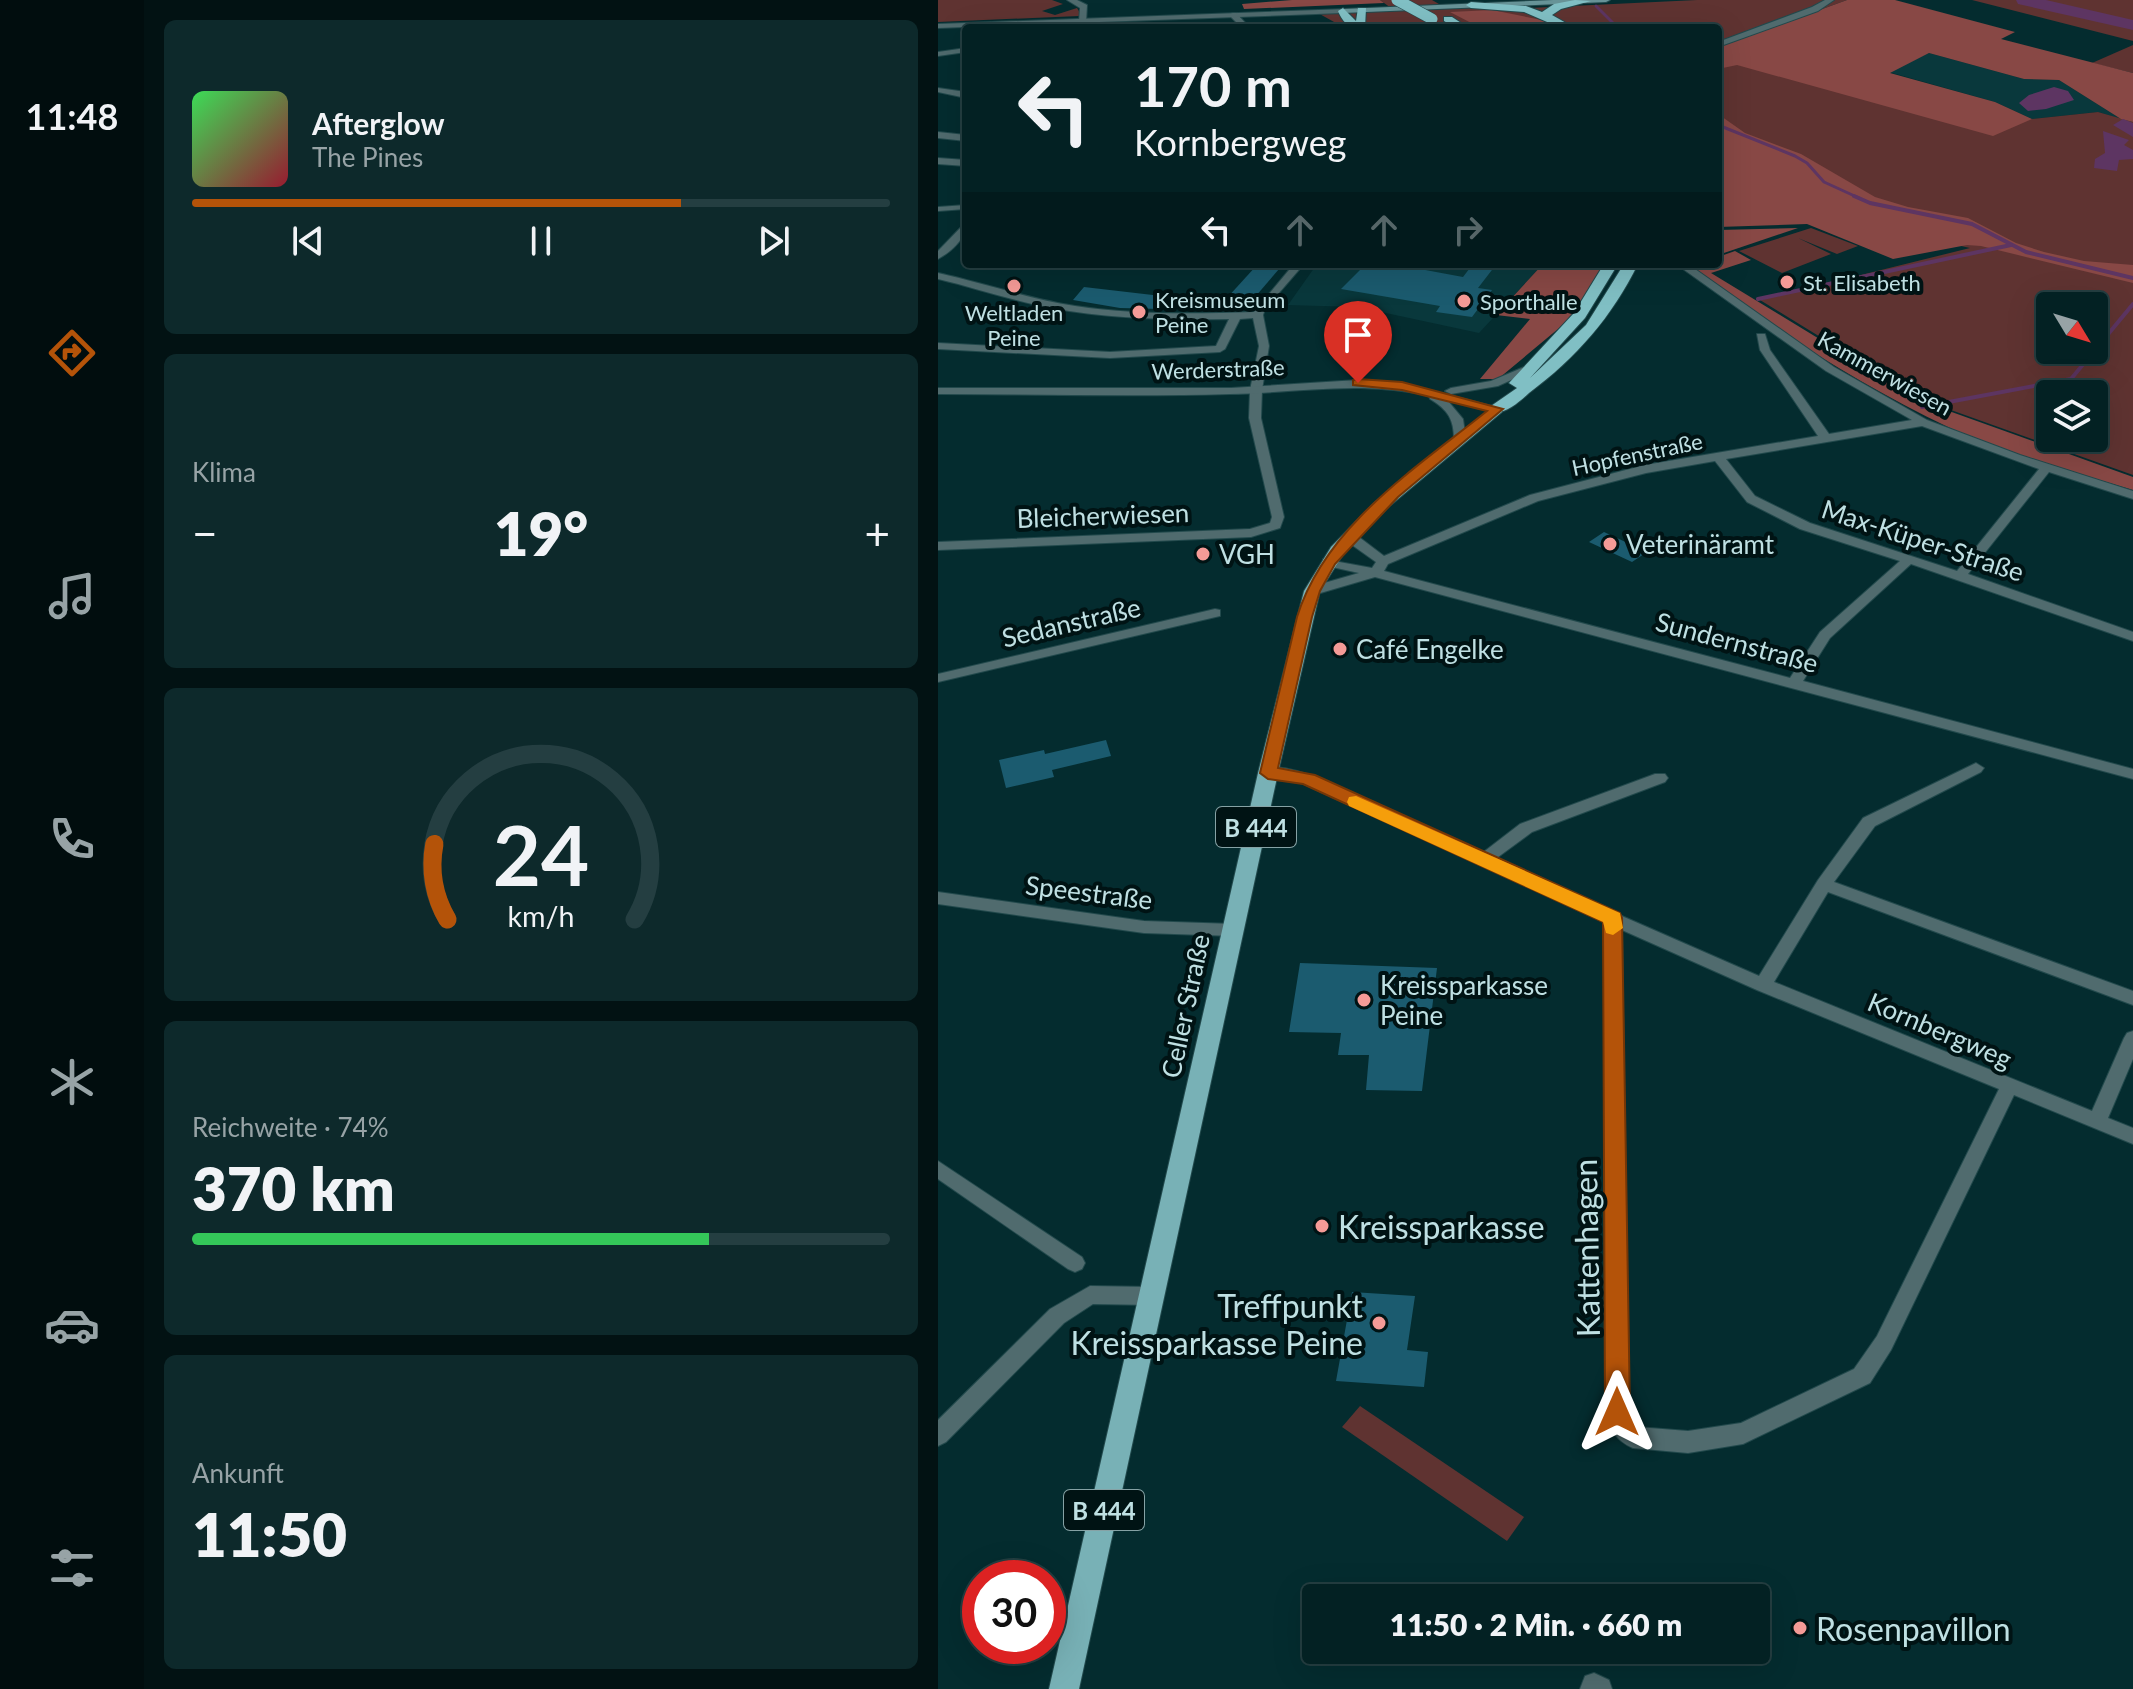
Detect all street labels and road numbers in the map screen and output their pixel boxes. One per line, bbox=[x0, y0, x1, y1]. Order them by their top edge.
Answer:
street label: Kammerwiesen bbox=[1813, 325, 1957, 421]
street label: Werderstraße bbox=[1151, 353, 1285, 385]
street label: Hopfenstraße bbox=[1569, 427, 1705, 481]
street label: Max-Küper-Straße bbox=[1818, 492, 2028, 588]
street label: Bleicherwiesen bbox=[1016, 496, 1190, 534]
street label: Sedanstraße bbox=[999, 591, 1143, 653]
street label: Sundernstraße bbox=[1652, 605, 1822, 679]
road number: B 444 bbox=[1216, 807, 1296, 847]
street label: Speestraße bbox=[1024, 868, 1154, 916]
street label: Celler Straße bbox=[1154, 931, 1216, 1081]
street label: Kornbergweg bbox=[1863, 985, 2017, 1075]
street label: Kattenhagen bbox=[1565, 1159, 1607, 1337]
road number: B 444 bbox=[1064, 1490, 1144, 1530]

